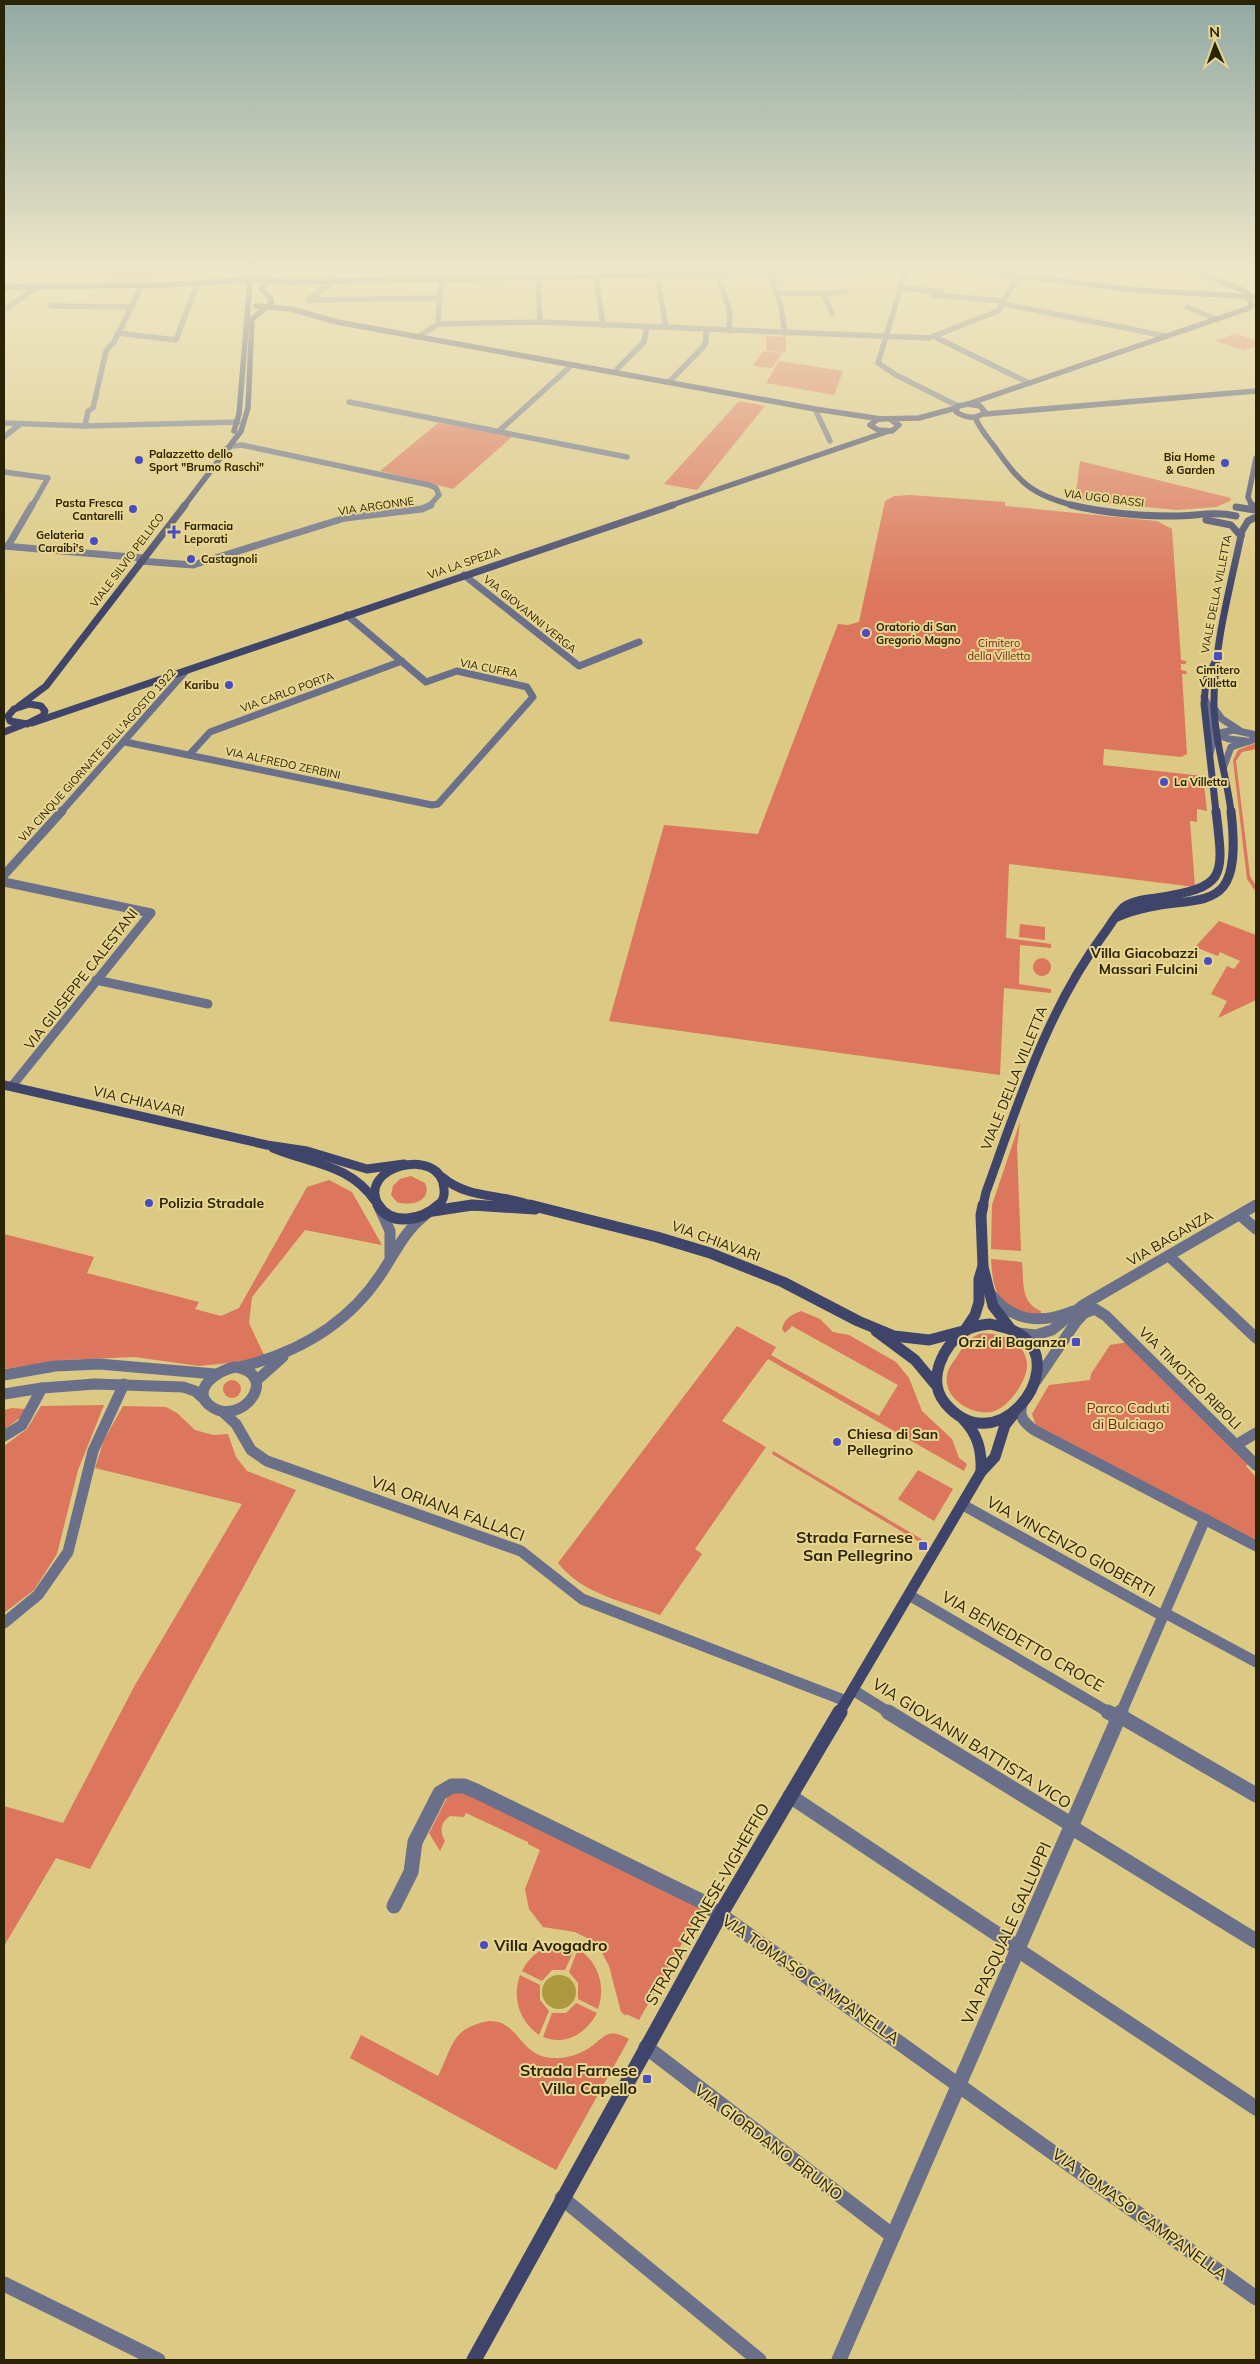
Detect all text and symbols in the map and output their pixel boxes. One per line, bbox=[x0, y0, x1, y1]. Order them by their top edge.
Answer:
north arrow bbox=[1190, 20, 1240, 70]
text: N bbox=[1209, 23, 1220, 41]
place label: Palazzetto dello Sport "Brumo Raschi" bbox=[149, 447, 264, 474]
place label: Bia Home & Garden bbox=[1164, 450, 1215, 477]
marker: Palazzetto dello Sport "Brumo Raschi" bbox=[133, 454, 145, 466]
marker: Bia Home & Garden bbox=[1219, 457, 1231, 469]
street label: VIA UGO BASSI bbox=[1063, 486, 1145, 510]
street label: VIA ARGONNE bbox=[337, 494, 415, 518]
place label: Pasta Fresca Cantarelli bbox=[55, 496, 123, 523]
marker: Pasta Fresca Cantarelli bbox=[127, 503, 139, 515]
street label: VIALE SILVIO PELLICO bbox=[87, 510, 167, 610]
place label: Farmacia Leporati bbox=[184, 519, 233, 546]
marker: Farmacia Leporati bbox=[168, 526, 180, 538]
place label: Gelateria Caraibi's bbox=[36, 528, 84, 555]
street label: VIALE DELLA VILLETTA bbox=[1198, 533, 1234, 655]
marker: Gelateria Caraibi's bbox=[88, 535, 100, 547]
street label: VIA LA SPEZIA bbox=[426, 544, 502, 582]
place label: Castagnoli bbox=[201, 552, 257, 566]
marker: Castagnoli bbox=[185, 553, 197, 565]
street label: VIA GIOVANNI VERGA bbox=[481, 572, 579, 656]
place label: Oratorio di San Gregorio Magno bbox=[876, 620, 961, 647]
marker: Oratorio di San Gregorio Magno bbox=[860, 627, 872, 639]
park label: Cimitero della Villetta bbox=[968, 636, 1030, 663]
marker: Cimitero Villetta bbox=[1212, 650, 1224, 662]
street label: VIA CUFRA bbox=[459, 656, 519, 680]
place label: Cimitero Villetta bbox=[1196, 663, 1241, 690]
street label: VIA CINQUE GIORNATE DELL'AGOSTO 1922 bbox=[15, 665, 179, 845]
street label: VIA CARLO PORTA bbox=[238, 669, 336, 715]
place label: Karibu bbox=[184, 678, 219, 692]
marker: Karibu bbox=[223, 679, 235, 691]
street label: VIA ALFREDO ZERBINI bbox=[224, 744, 342, 782]
place label: La Villetta bbox=[1174, 775, 1228, 789]
marker: La Villetta bbox=[1158, 776, 1170, 788]
street label: VIA GIUSEPPE CALESTANI bbox=[20, 905, 142, 1053]
place label: Villa Giacobazzi Massari Fulcini bbox=[1090, 944, 1198, 978]
marker: Villa Giacobazzi Massari Fulcini bbox=[1202, 955, 1214, 967]
street label: VIALE DELLA VILLETTA bbox=[977, 1003, 1051, 1153]
street label: VIA CHIAVARI bbox=[91, 1082, 187, 1120]
place label: Polizia Stradale bbox=[159, 1194, 264, 1212]
marker: Polizia Stradale bbox=[143, 1197, 155, 1209]
street label: VIA BAGANZA bbox=[1124, 1206, 1217, 1270]
street label: VIA CHIAVARI bbox=[669, 1217, 763, 1265]
street label: VIA TIMOTEO RIBOLI bbox=[1135, 1323, 1245, 1433]
place label: Orzi di Baganza bbox=[958, 1333, 1066, 1351]
marker: Orzi di Baganza bbox=[1070, 1336, 1082, 1348]
park label: Parco Caduti di Bulciago bbox=[1086, 1399, 1170, 1433]
place label: Chiesa di San Pellegrino bbox=[847, 1425, 938, 1459]
marker: Chiesa di San Pellegrino bbox=[831, 1436, 843, 1448]
street label: VIA ORIANA FALLACI bbox=[368, 1471, 528, 1545]
street label: VIA VINCENZO GIOBERTI bbox=[983, 1491, 1159, 1601]
place label: Strada Farnese San Pellegrino bbox=[796, 1527, 913, 1565]
marker: Strada Farnese San Pellegrino bbox=[917, 1540, 929, 1552]
street label: VIA BENEDETTO CROCE bbox=[938, 1586, 1108, 1696]
street label: VIA GIOVANNI BATTISTA VICO bbox=[869, 1673, 1075, 1813]
street label: STRADA FARNESE-VIGHEFFIO bbox=[641, 1799, 773, 2009]
street label: VIA PASQUALE GALLUPPI bbox=[957, 1839, 1055, 2027]
street label: VIA TOMASO CAMPANELLA bbox=[718, 1910, 904, 2048]
place label: Villa Avogadro bbox=[493, 1935, 607, 1955]
marker: Villa Avogadro bbox=[478, 1939, 490, 1951]
place label: Strada Farnese Villa Capello bbox=[520, 2060, 637, 2098]
marker: Strada Farnese Villa Capello bbox=[641, 2073, 653, 2085]
street label: VIA GIORDANO BRUNO bbox=[691, 2080, 847, 2204]
street label: VIA TOMASO CAMPANELLA bbox=[1048, 2144, 1232, 2284]

